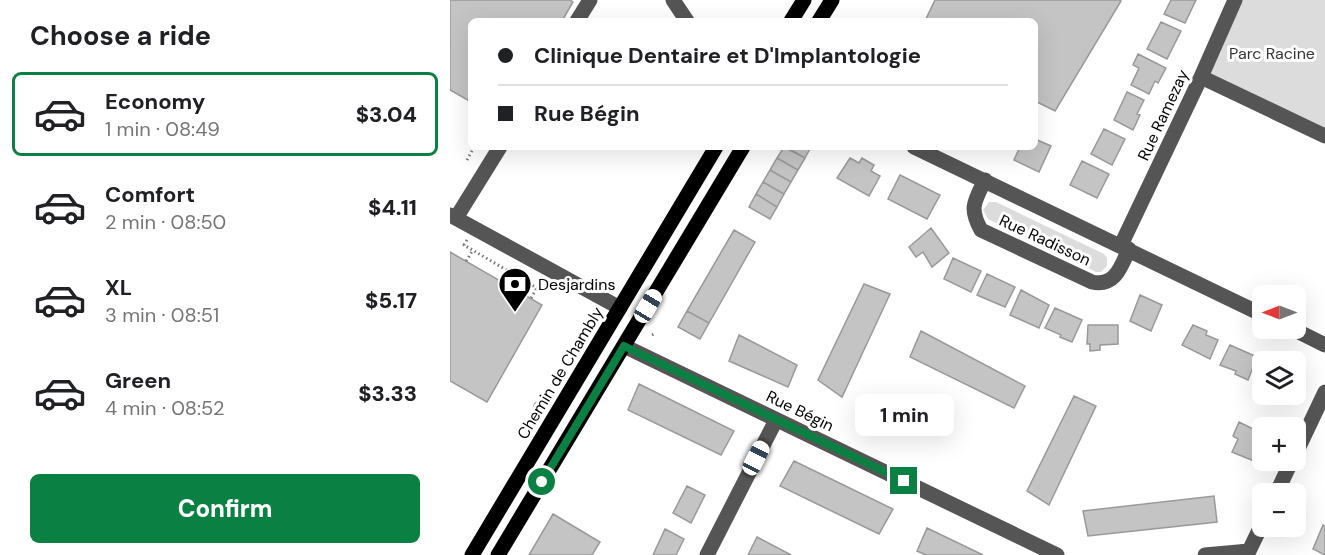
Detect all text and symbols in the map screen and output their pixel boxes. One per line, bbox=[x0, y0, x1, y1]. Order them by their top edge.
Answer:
text: Choose a ride bbox=[30, 18, 211, 53]
text: Clinique Dentaire et D'Implantologie bbox=[534, 41, 921, 70]
park label: Parc Racine bbox=[1229, 43, 1315, 64]
street label: Rue Ramezay bbox=[1133, 66, 1193, 164]
icon: car bbox=[33, 87, 87, 141]
text: Economy bbox=[105, 87, 205, 116]
text: Rue Bégin bbox=[534, 99, 640, 128]
text: $3.04 bbox=[356, 100, 417, 129]
text: 1 min · 08:49 bbox=[105, 116, 220, 142]
icon: car bbox=[33, 180, 87, 234]
text: Comfort bbox=[105, 180, 195, 209]
text: $4.11 bbox=[368, 193, 417, 222]
text: 2 min · 08:50 bbox=[105, 209, 226, 235]
street label: Rue Radisson bbox=[996, 210, 1094, 270]
bank icon: Desjardins bbox=[497, 266, 533, 313]
icon: car bbox=[33, 273, 87, 327]
text: XL bbox=[105, 273, 132, 302]
place label: Desjardins bbox=[538, 274, 615, 295]
north arrow bbox=[1252, 285, 1306, 339]
map controls bbox=[1252, 285, 1306, 537]
text: $5.17 bbox=[365, 286, 417, 315]
car bbox=[631, 286, 665, 326]
text: 3 min · 08:51 bbox=[105, 302, 219, 328]
street label: Chemin de Chambly bbox=[512, 303, 608, 443]
button: layers bbox=[1252, 351, 1306, 405]
icon: car bbox=[33, 366, 87, 420]
text: Green bbox=[105, 366, 171, 395]
text: $3.33 bbox=[358, 379, 417, 408]
street label: Rue Bégin bbox=[763, 386, 837, 436]
callout: 1 min bbox=[854, 394, 954, 436]
text: 4 min · 08:52 bbox=[105, 395, 224, 421]
text: 1 min bbox=[880, 402, 929, 428]
button: + bbox=[1252, 417, 1306, 471]
car bbox=[740, 438, 772, 478]
route end bbox=[890, 467, 917, 494]
route start bbox=[528, 468, 555, 495]
button: Confirm bbox=[30, 474, 420, 543]
button: − bbox=[1252, 483, 1306, 537]

